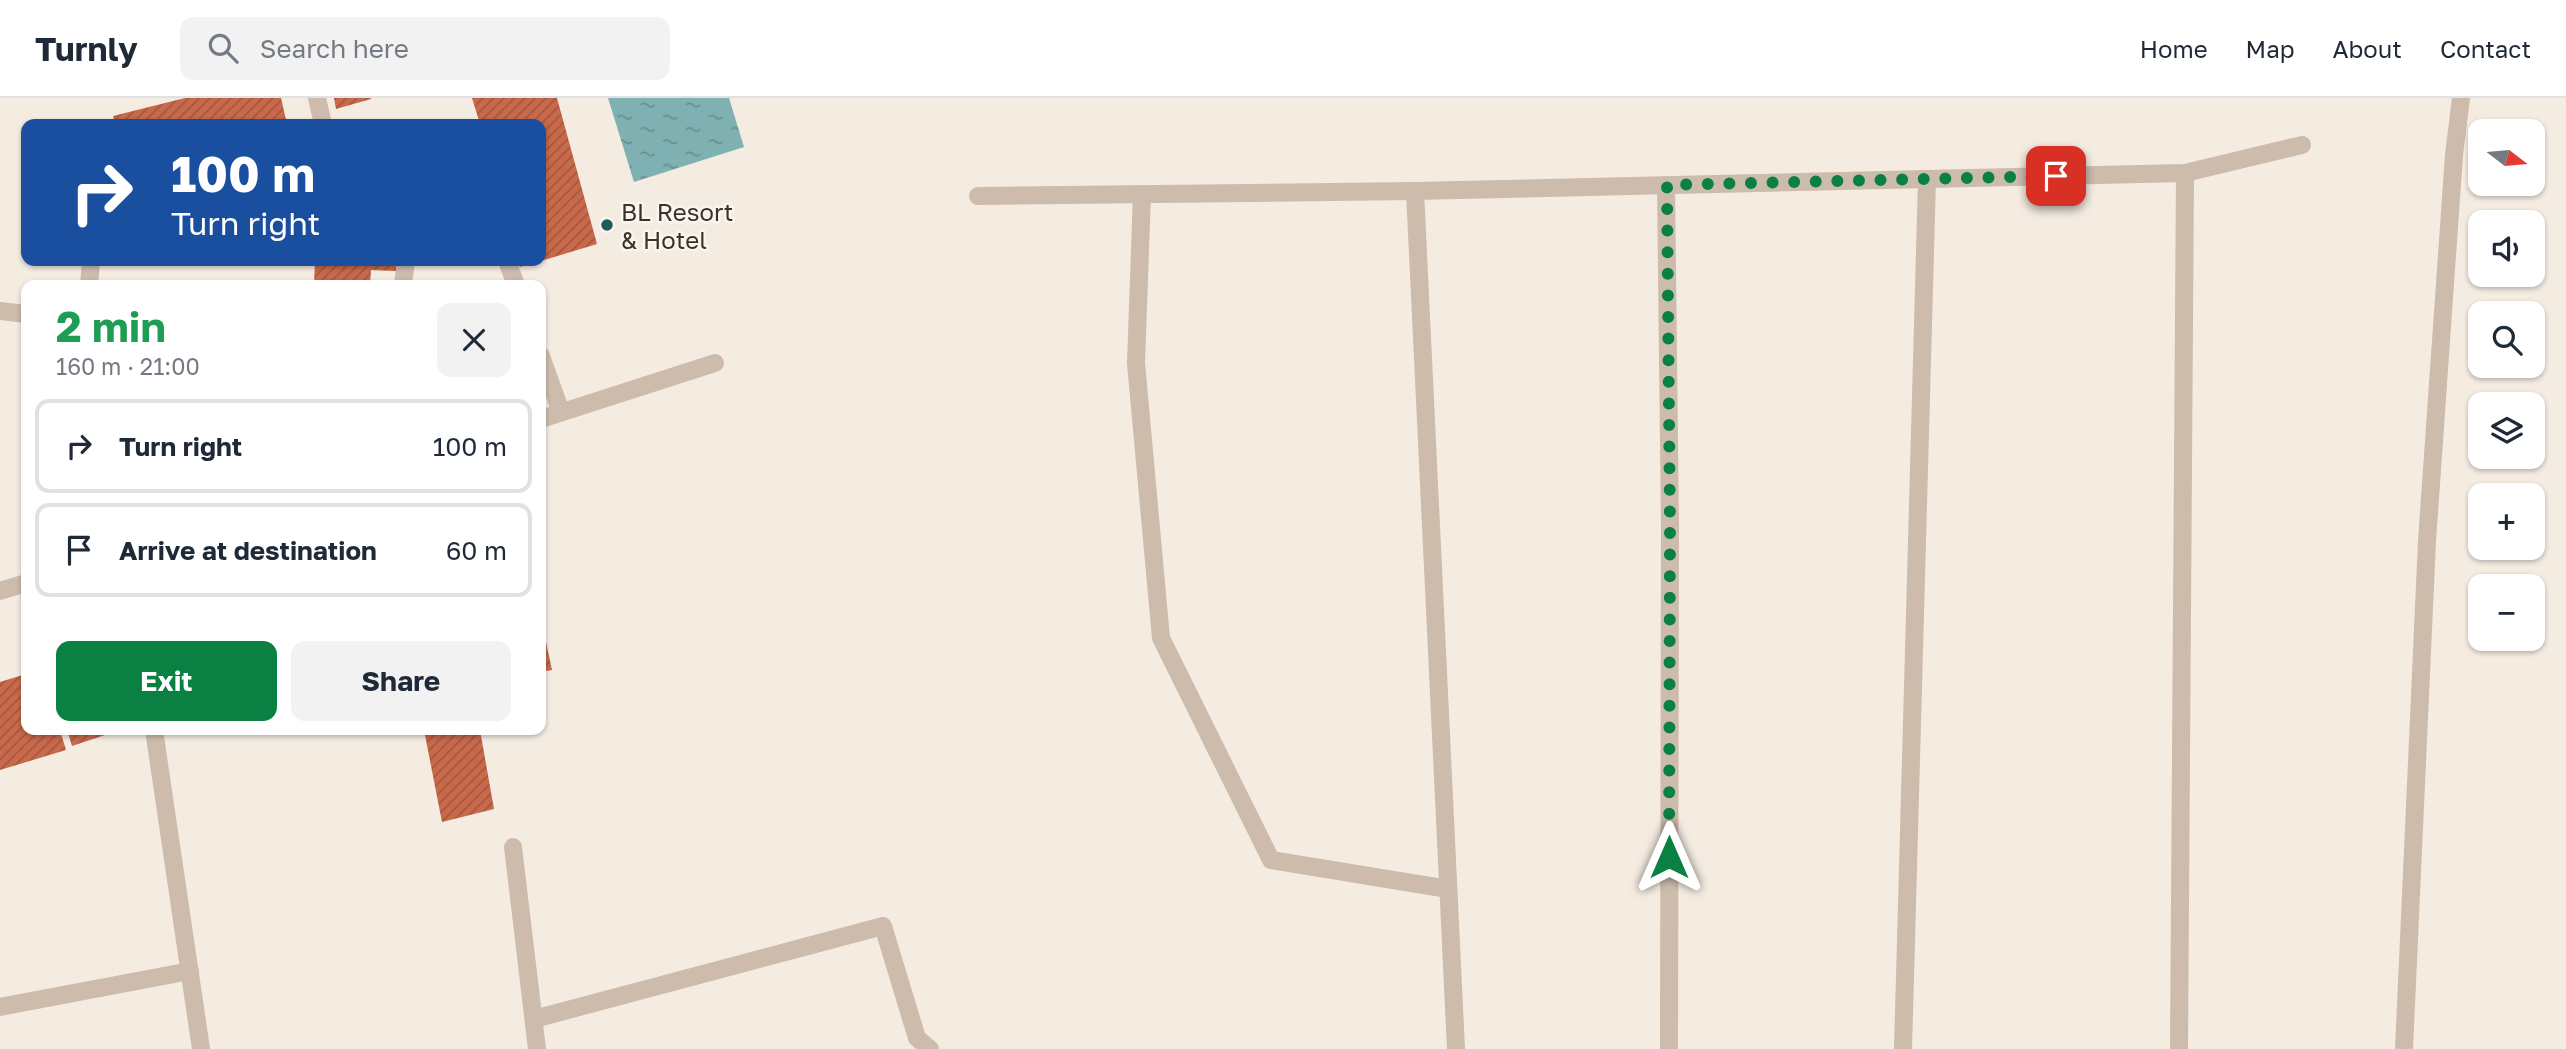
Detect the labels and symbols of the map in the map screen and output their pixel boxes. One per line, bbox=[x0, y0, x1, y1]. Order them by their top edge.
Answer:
north arrow bbox=[2468, 119, 2544, 196]
pin bbox=[2026, 146, 2086, 206]
place label: BL Resort & Hotel bbox=[621, 197, 733, 254]
marker: BL Resort & Hotel bbox=[599, 217, 615, 233]
position arrow bbox=[1632, 820, 1706, 894]

